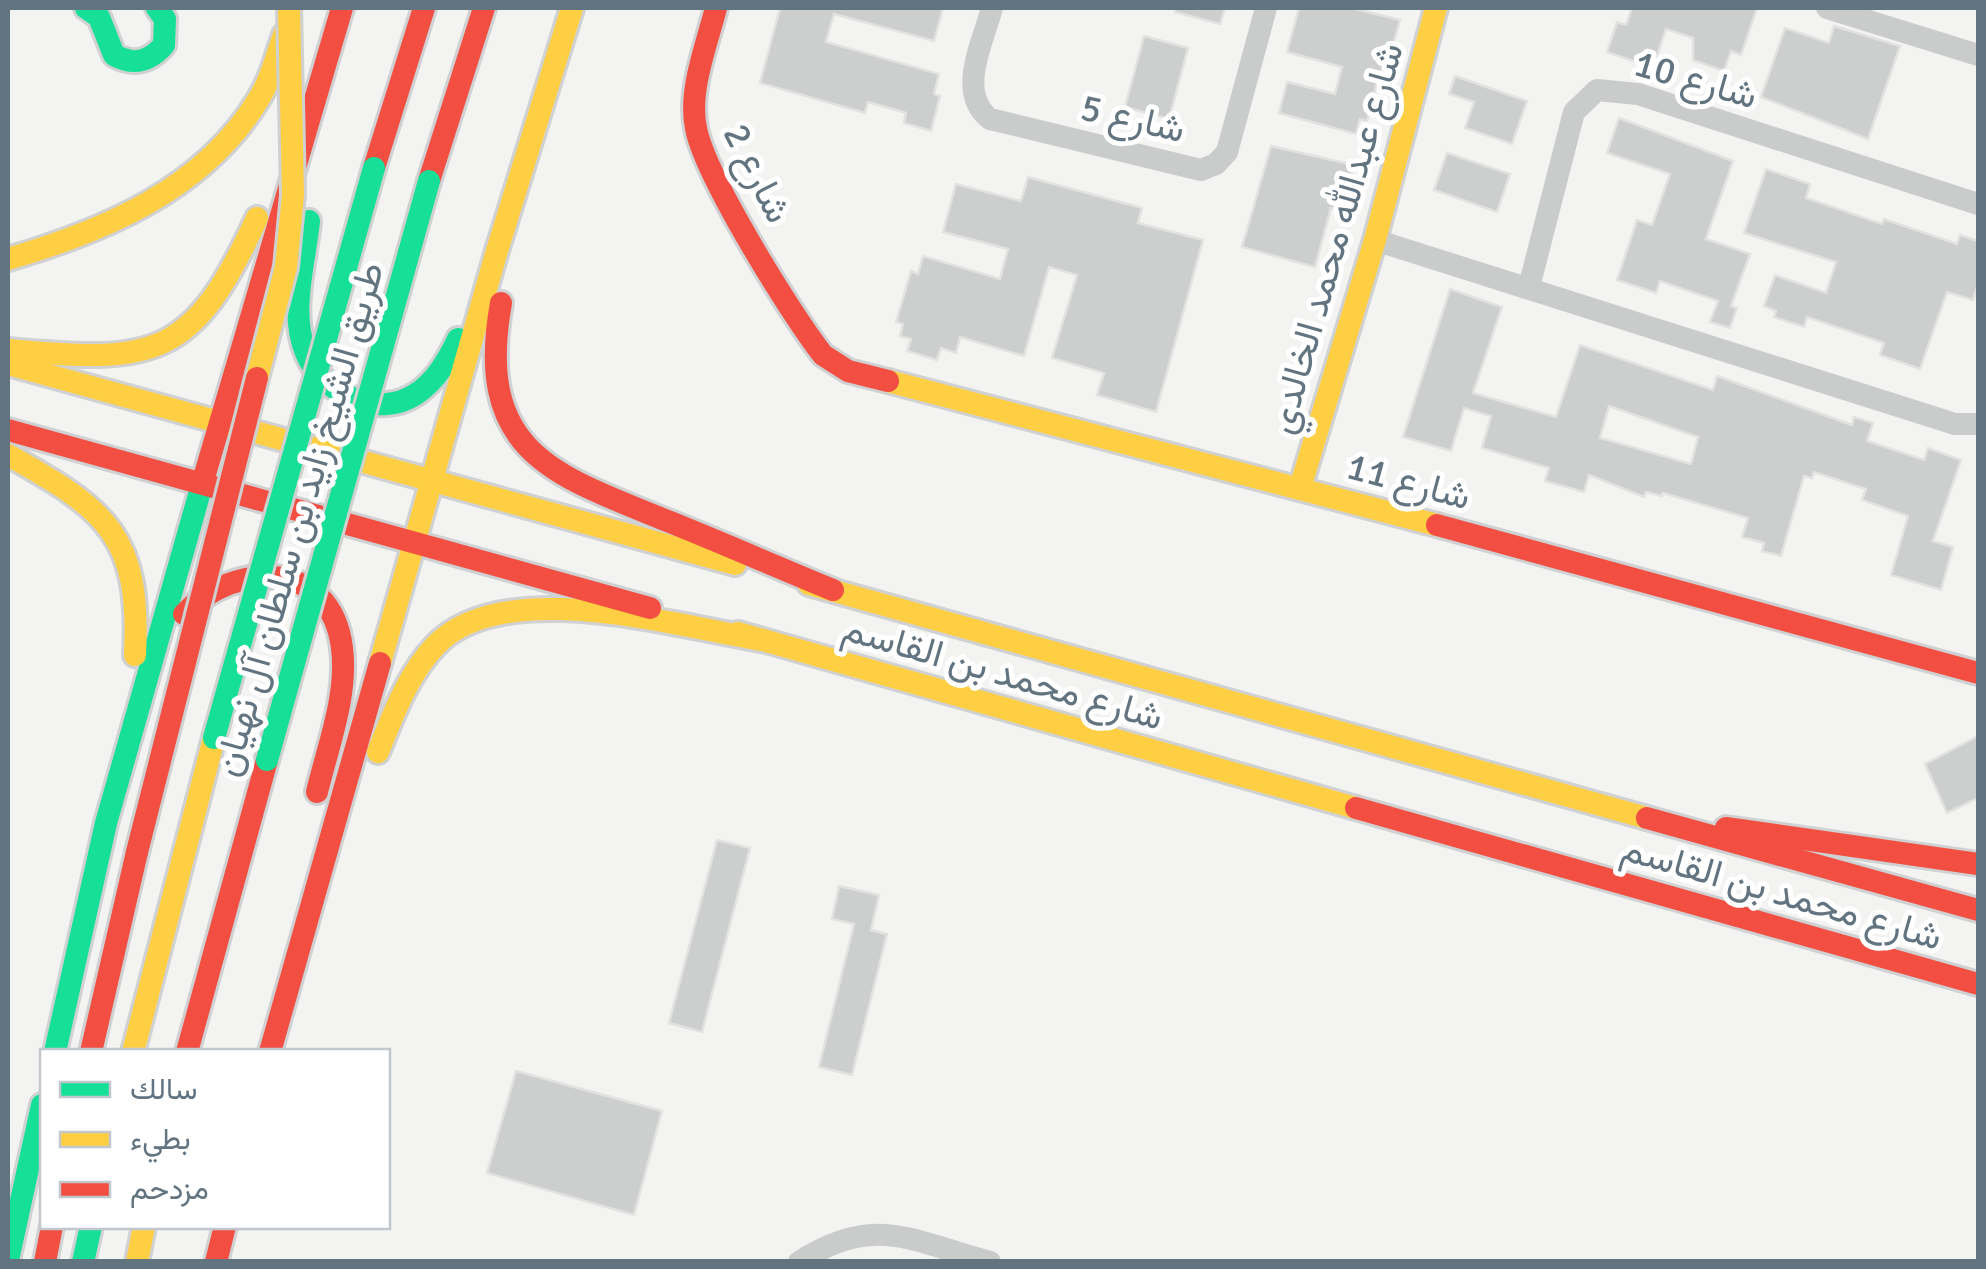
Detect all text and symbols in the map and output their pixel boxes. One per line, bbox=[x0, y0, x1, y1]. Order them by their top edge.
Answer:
street label: شارع عبدالله محمد الخالدي bbox=[1257, 37, 1421, 441]
street label: شارع 10 bbox=[1628, 40, 1763, 121]
street label: شارع 5 bbox=[1076, 84, 1189, 155]
street label: شارع 2 bbox=[711, 116, 802, 232]
street label: طريق الشيخ زايد بن سلطان آل نهيان bbox=[202, 257, 396, 782]
street label: شارع 11 bbox=[1341, 442, 1476, 522]
street label: شارع محمد بن القاسم bbox=[837, 604, 1168, 743]
street label: شارع محمد بن القاسم bbox=[1616, 824, 1947, 963]
legend bbox=[40, 1049, 390, 1229]
text: سالك bbox=[130, 1071, 197, 1108]
text: بطيء bbox=[130, 1121, 191, 1163]
text: مزدحم bbox=[130, 1171, 209, 1208]

